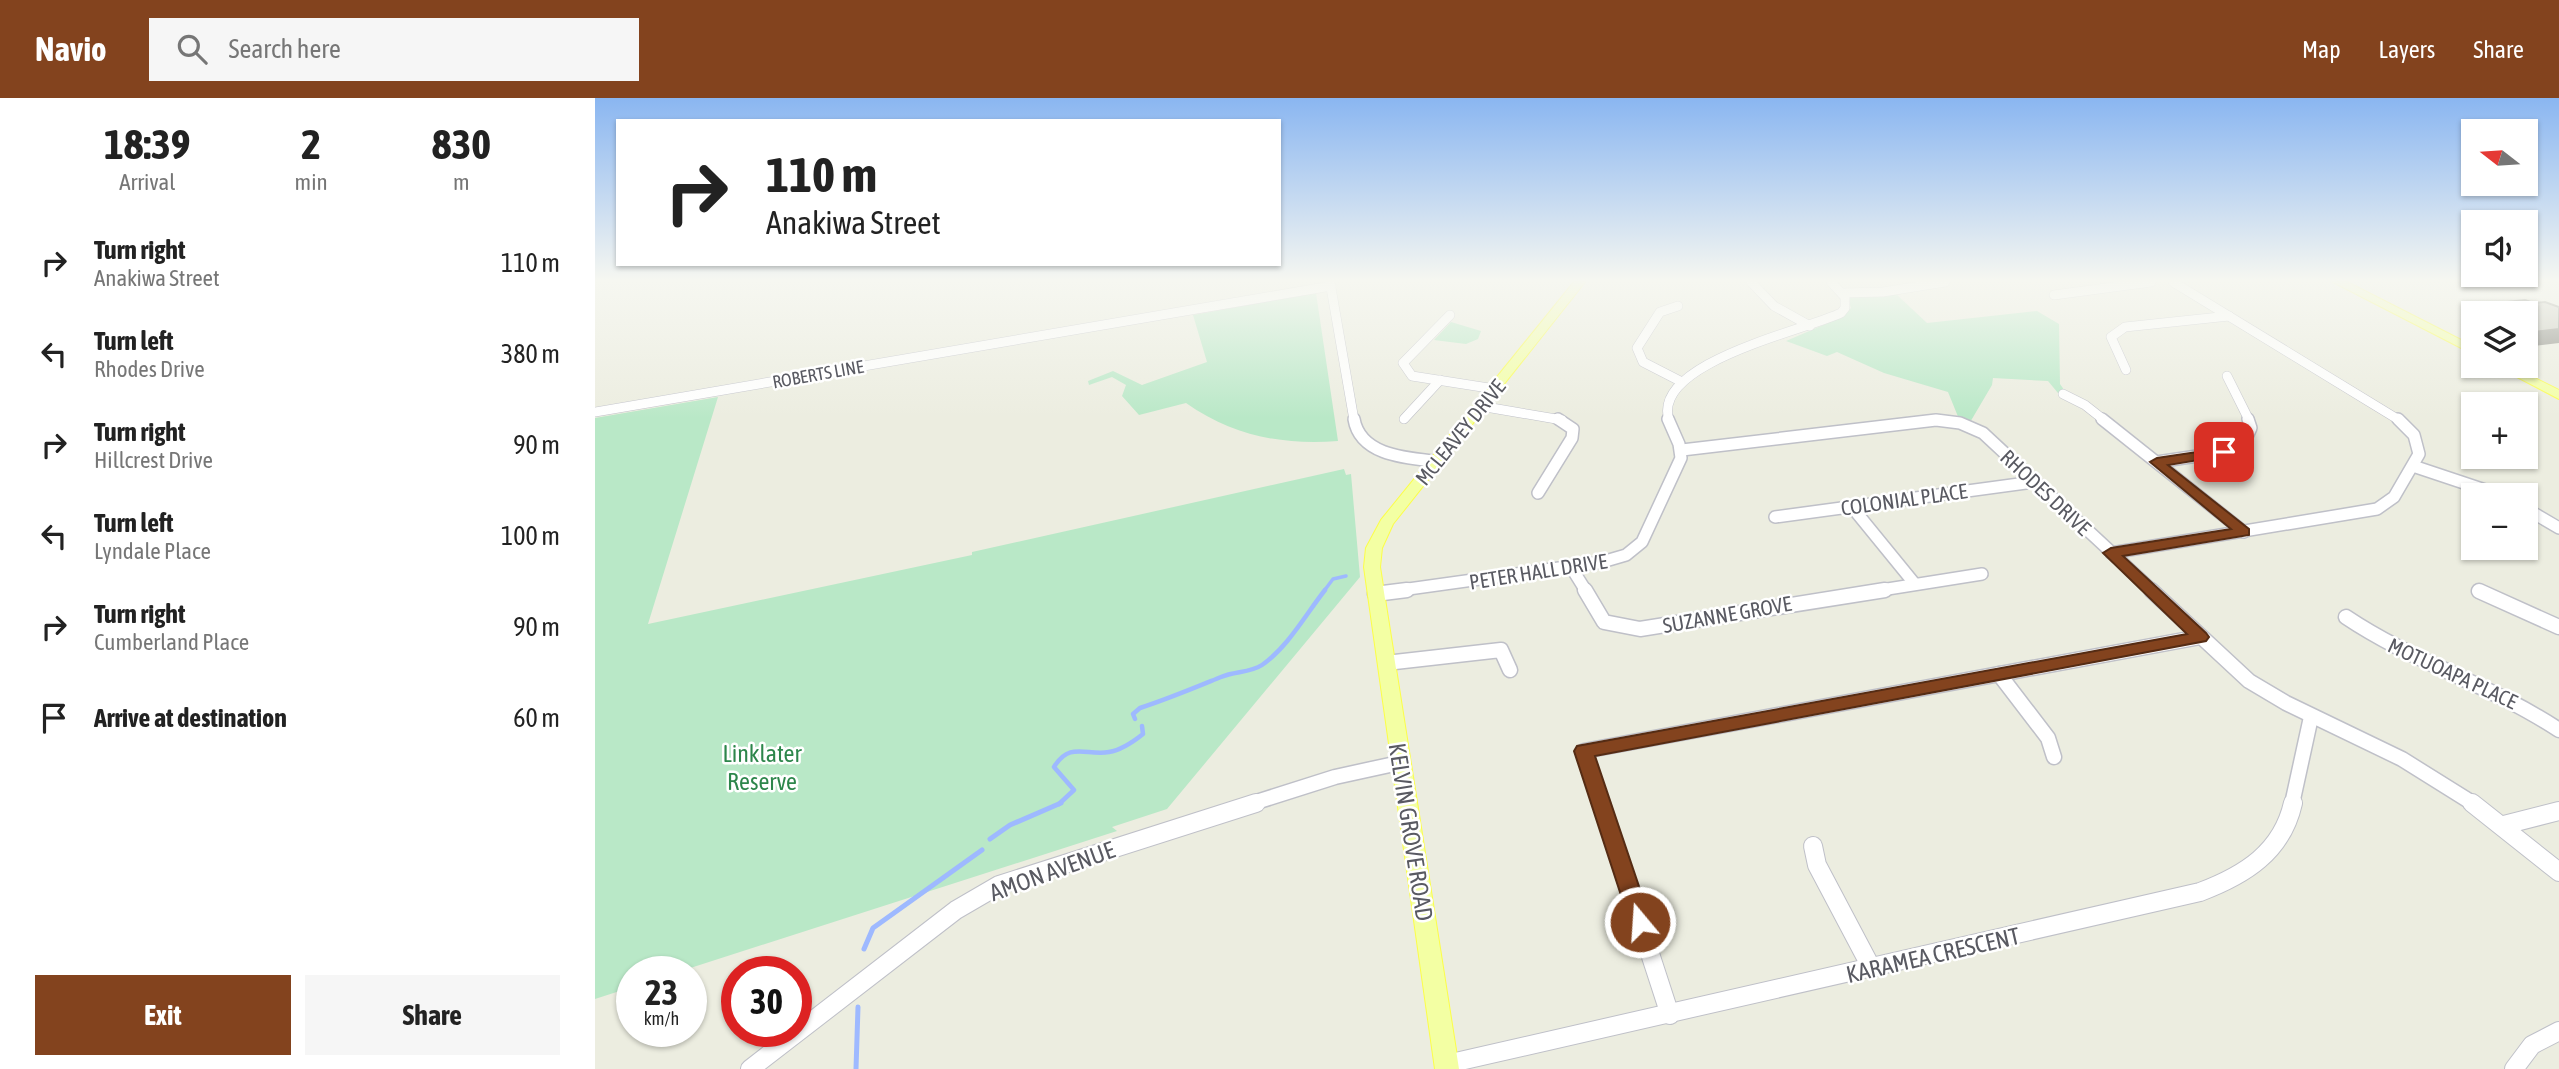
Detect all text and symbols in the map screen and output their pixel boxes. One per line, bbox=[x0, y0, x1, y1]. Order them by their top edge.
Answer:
search box bbox=[149, 18, 639, 81]
text: Navio bbox=[35, 30, 107, 68]
icon: search bbox=[173, 30, 211, 68]
text: Search here bbox=[229, 34, 341, 64]
text: Map bbox=[2302, 36, 2341, 63]
text: Layers bbox=[2379, 36, 2435, 63]
text: Share bbox=[2473, 36, 2524, 63]
north arrow bbox=[2461, 119, 2537, 196]
map controls bbox=[2461, 119, 2538, 560]
text: 18:39 bbox=[104, 120, 191, 168]
text: 2 bbox=[301, 120, 321, 168]
text: 830 bbox=[432, 120, 491, 168]
text: 110 m bbox=[766, 146, 877, 202]
icon: right bbox=[651, 147, 742, 238]
text: Arrival bbox=[119, 169, 175, 195]
text: min bbox=[295, 169, 328, 195]
text: m bbox=[453, 169, 470, 195]
text: Anakiwa Street bbox=[766, 204, 941, 241]
button: sound bbox=[2461, 210, 2538, 287]
text: Turn right bbox=[94, 235, 185, 265]
icon: right bbox=[35, 244, 73, 282]
text: 110 m bbox=[501, 248, 560, 278]
text: Anakiwa Street bbox=[94, 265, 220, 291]
button: layers bbox=[2461, 301, 2538, 378]
text: Turn left bbox=[94, 326, 174, 356]
icon: left bbox=[35, 335, 73, 373]
text: 380 m bbox=[501, 339, 560, 369]
text: Rhodes Drive bbox=[94, 356, 205, 382]
street label: ROBERTS LINE bbox=[771, 356, 866, 392]
street label: MCLEAVEY DRIVE bbox=[1410, 374, 1510, 490]
button: + bbox=[2461, 392, 2538, 469]
text: Turn right bbox=[94, 417, 185, 447]
pin bbox=[2194, 422, 2254, 482]
icon: right bbox=[35, 426, 73, 464]
text: 90 m bbox=[513, 430, 560, 460]
icon: arrive bbox=[2205, 433, 2243, 471]
street label: RHODES DRIVE bbox=[1996, 444, 2096, 540]
text: Hillcrest Drive bbox=[94, 447, 213, 473]
street label: COLONIAL PLACE bbox=[1839, 478, 1969, 520]
button: − bbox=[2461, 483, 2538, 560]
text: Turn left bbox=[94, 508, 174, 538]
icon: left bbox=[35, 517, 73, 555]
text: 100 m bbox=[501, 521, 560, 551]
text: Lyndale Place bbox=[94, 538, 211, 564]
street label: PETER HALL DRIVE bbox=[1467, 548, 1609, 594]
street label: SUZANNE GROVE bbox=[1661, 591, 1793, 637]
text: Turn right bbox=[94, 599, 185, 629]
icon: right bbox=[35, 608, 73, 646]
text: 90 m bbox=[513, 612, 560, 642]
text: Cumberland Place bbox=[94, 629, 249, 655]
street label: MOTUOAPA PLACE bbox=[2385, 633, 2521, 713]
icon: arrive bbox=[35, 699, 73, 737]
text: Arrive at destination bbox=[94, 703, 287, 733]
text: 60 m bbox=[513, 703, 560, 733]
park label: Linklater Reserve bbox=[722, 740, 803, 795]
street label: KELVIN GROVE ROAD bbox=[1384, 741, 1438, 923]
street label: AMON AVENUE bbox=[986, 836, 1118, 906]
position arrow bbox=[1603, 885, 1677, 959]
street label: KARAMEA CRESCENT bbox=[1844, 922, 2023, 988]
speed limit sign: 30 bbox=[721, 956, 812, 1047]
text: 23 bbox=[645, 972, 678, 1012]
button: Exit bbox=[35, 975, 291, 1055]
button: Share bbox=[305, 975, 560, 1055]
text: km/h bbox=[644, 1008, 679, 1029]

